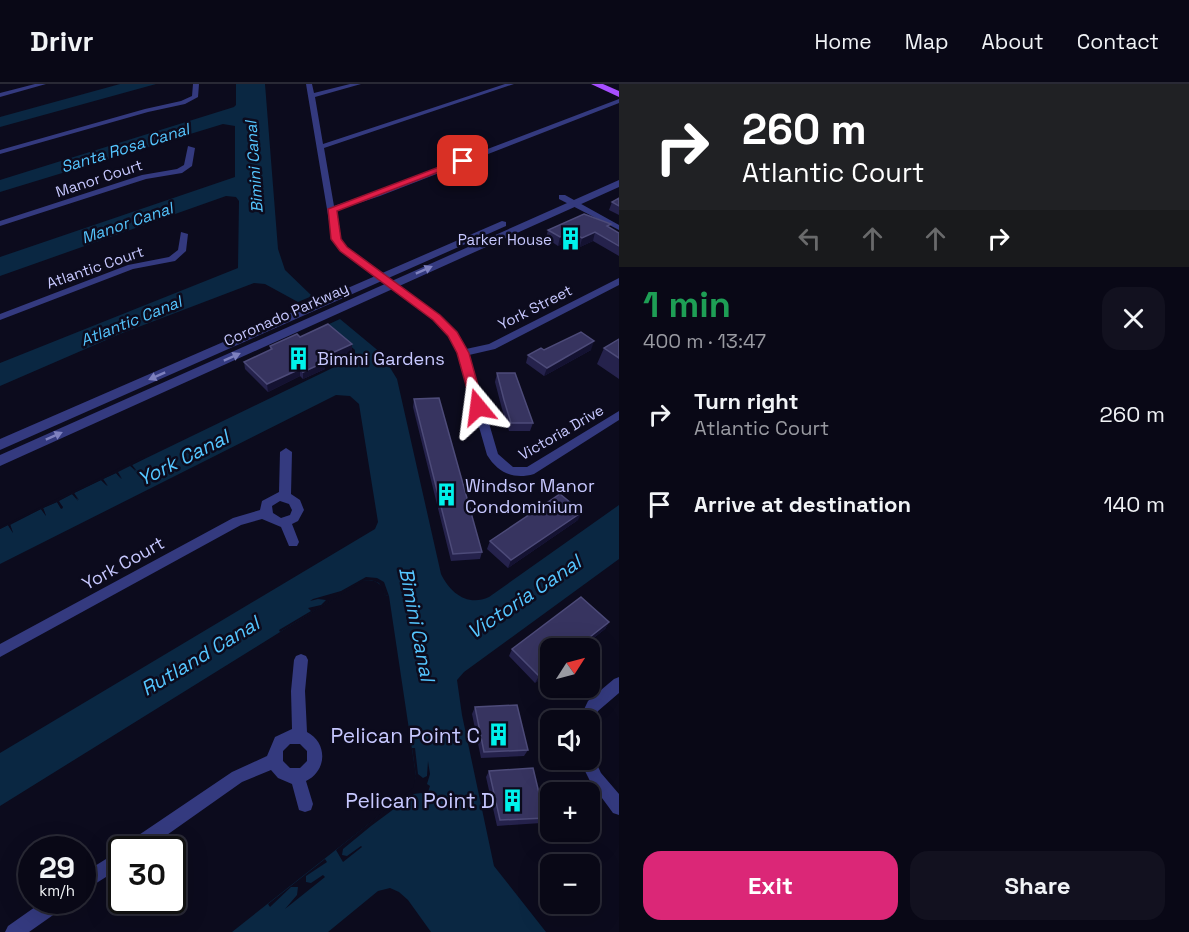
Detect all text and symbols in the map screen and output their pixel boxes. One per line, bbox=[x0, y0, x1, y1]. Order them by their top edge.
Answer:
text: Drivr bbox=[30, 23, 94, 59]
text: Home bbox=[814, 28, 872, 55]
text: Map bbox=[905, 28, 949, 55]
text: About bbox=[982, 28, 1044, 55]
text: Contact bbox=[1077, 28, 1159, 55]
text: 260 m bbox=[742, 103, 867, 156]
icon: right bbox=[643, 108, 721, 186]
water label: Santa Rosa Canal bbox=[58, 118, 194, 178]
water label: Bimini Canal bbox=[240, 118, 268, 214]
pin bbox=[437, 135, 488, 186]
icon: arrive bbox=[446, 144, 479, 177]
street label: Manor Court bbox=[53, 155, 145, 201]
text: Atlantic Court bbox=[742, 155, 925, 190]
water label: Manor Canal bbox=[79, 197, 177, 248]
icon: left bbox=[793, 222, 826, 255]
icon: ahead bbox=[856, 222, 889, 255]
icon: ahead bbox=[919, 222, 952, 255]
icon: right bbox=[982, 222, 1015, 255]
building icon: Parker House bbox=[557, 226, 583, 252]
place label: Parker House bbox=[458, 230, 552, 249]
street label: Atlantic Court bbox=[44, 241, 146, 292]
one-way arrow bbox=[416, 265, 434, 275]
street label: Coronado Parkway bbox=[221, 278, 351, 350]
street label: York Street bbox=[495, 280, 575, 334]
text: 1 min bbox=[643, 282, 731, 328]
button: close bbox=[1102, 287, 1165, 350]
water label: Atlantic Canal bbox=[77, 290, 187, 351]
text: 400 m · 13:47 bbox=[643, 328, 766, 354]
building icon: Bimini Gardens bbox=[286, 345, 312, 371]
place label: Bimini Gardens bbox=[317, 347, 445, 370]
one-way arrow bbox=[223, 352, 240, 361]
one-way arrow bbox=[148, 372, 166, 381]
position arrow bbox=[446, 375, 510, 439]
text: Turn right bbox=[694, 387, 799, 415]
icon: right bbox=[643, 398, 676, 431]
street label: Victoria Drive bbox=[515, 400, 607, 464]
text: 260 m bbox=[1100, 400, 1165, 428]
text: Atlantic Court bbox=[694, 415, 829, 441]
water label: York Canal bbox=[133, 423, 235, 492]
one-way arrow bbox=[45, 432, 62, 441]
place label: Windsor Manor Condominium bbox=[465, 474, 595, 518]
building icon: Windsor Manor Condominium bbox=[434, 482, 460, 508]
icon: arrive bbox=[643, 488, 676, 521]
text: Arrive at destination bbox=[694, 490, 911, 518]
text: 140 m bbox=[1103, 490, 1165, 518]
street label: York Court bbox=[78, 531, 168, 595]
water label: Victoria Canal bbox=[462, 548, 588, 645]
water label: Bimini Canal bbox=[393, 565, 441, 685]
water label: Rutland Canal bbox=[136, 609, 266, 702]
north arrow bbox=[540, 638, 600, 698]
map controls bbox=[540, 638, 600, 914]
button: sound bbox=[540, 710, 600, 770]
place label: Pelican Point C bbox=[331, 722, 480, 749]
building icon: Pelican Point C bbox=[485, 722, 511, 748]
button: + bbox=[540, 782, 600, 842]
place label: Pelican Point D bbox=[345, 787, 495, 814]
building icon: Pelican Point D bbox=[500, 787, 526, 813]
speed limit sign: 30 bbox=[108, 836, 186, 914]
text: 29 bbox=[39, 848, 75, 887]
button: Exit bbox=[643, 851, 898, 920]
button: Share bbox=[910, 851, 1165, 920]
button: − bbox=[540, 854, 600, 914]
text: km/h bbox=[39, 881, 75, 900]

